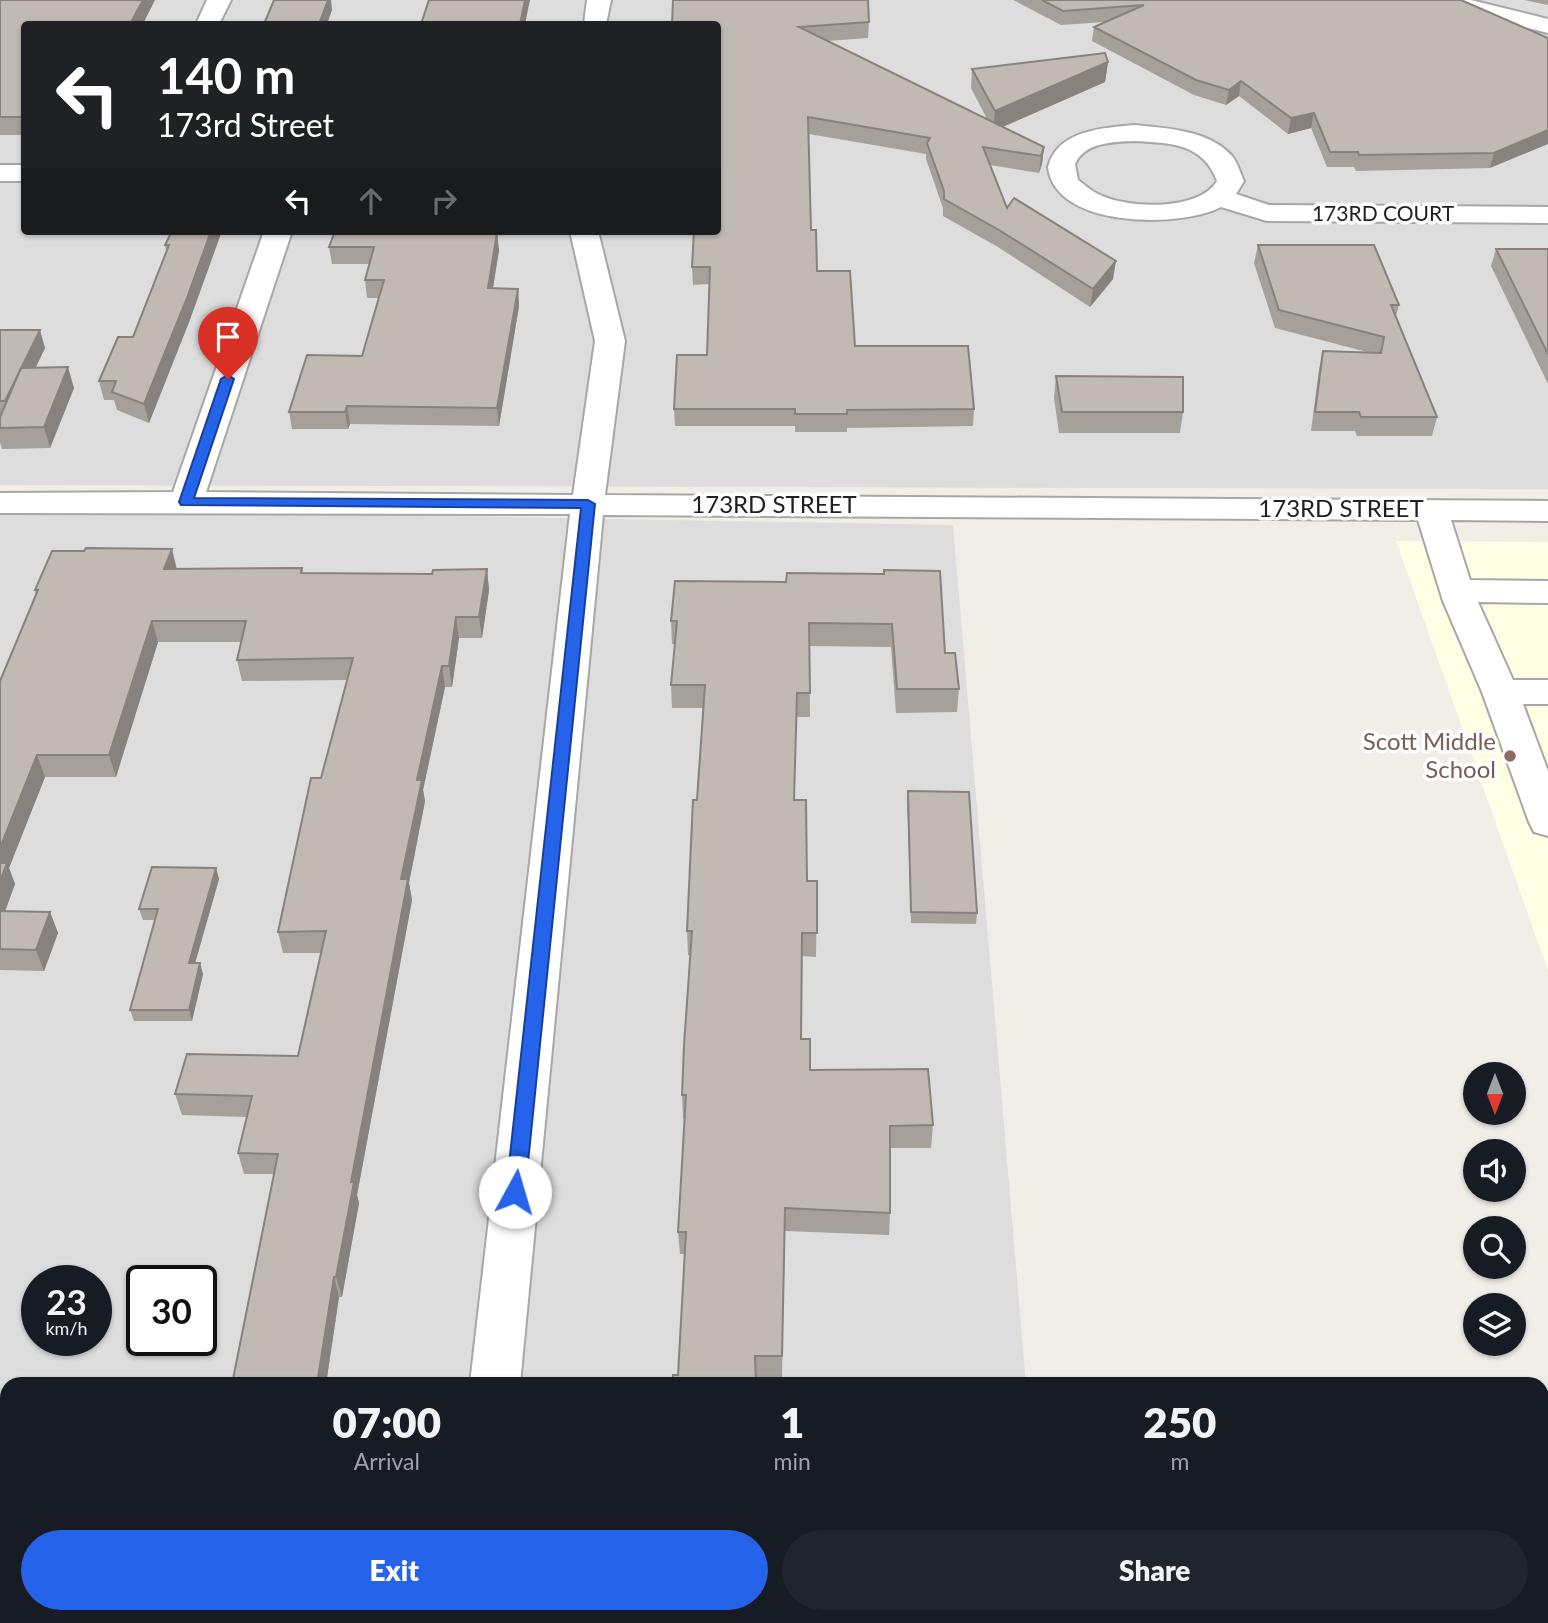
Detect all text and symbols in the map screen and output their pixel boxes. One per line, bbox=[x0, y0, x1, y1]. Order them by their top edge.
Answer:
text: 140 m bbox=[157, 46, 295, 104]
icon: left bbox=[42, 49, 133, 140]
text: 173rd Street bbox=[157, 105, 334, 144]
icon: left bbox=[279, 182, 317, 220]
icon: ahead bbox=[352, 182, 390, 220]
icon: right bbox=[425, 182, 463, 220]
street label: 173RD COURT bbox=[1312, 200, 1455, 225]
pin bbox=[198, 307, 258, 379]
icon: arrive bbox=[209, 318, 247, 356]
street label: 173RD STREET bbox=[691, 489, 857, 518]
street label: 173RD STREET bbox=[1258, 493, 1424, 522]
place label: Scott Middle School bbox=[1363, 726, 1496, 783]
marker: Scott Middle School bbox=[1502, 748, 1518, 764]
north arrow bbox=[1463, 1062, 1526, 1125]
map controls bbox=[1463, 1062, 1526, 1356]
button: sound bbox=[1463, 1139, 1526, 1202]
position arrow bbox=[478, 1155, 552, 1229]
button: search bbox=[1463, 1216, 1526, 1279]
speed limit sign: 30 bbox=[126, 1265, 217, 1356]
text: 23 bbox=[46, 1280, 87, 1322]
button: layers bbox=[1463, 1293, 1526, 1356]
text: km/h bbox=[45, 1317, 88, 1339]
text: 07:00 bbox=[333, 1397, 441, 1447]
text: 1 bbox=[780, 1397, 804, 1447]
text: 250 bbox=[1143, 1397, 1216, 1447]
text: Arrival bbox=[354, 1447, 420, 1475]
text: min bbox=[774, 1447, 811, 1475]
text: m bbox=[1170, 1447, 1189, 1475]
button: Exit bbox=[21, 1530, 768, 1610]
button: Share bbox=[782, 1530, 1528, 1610]

